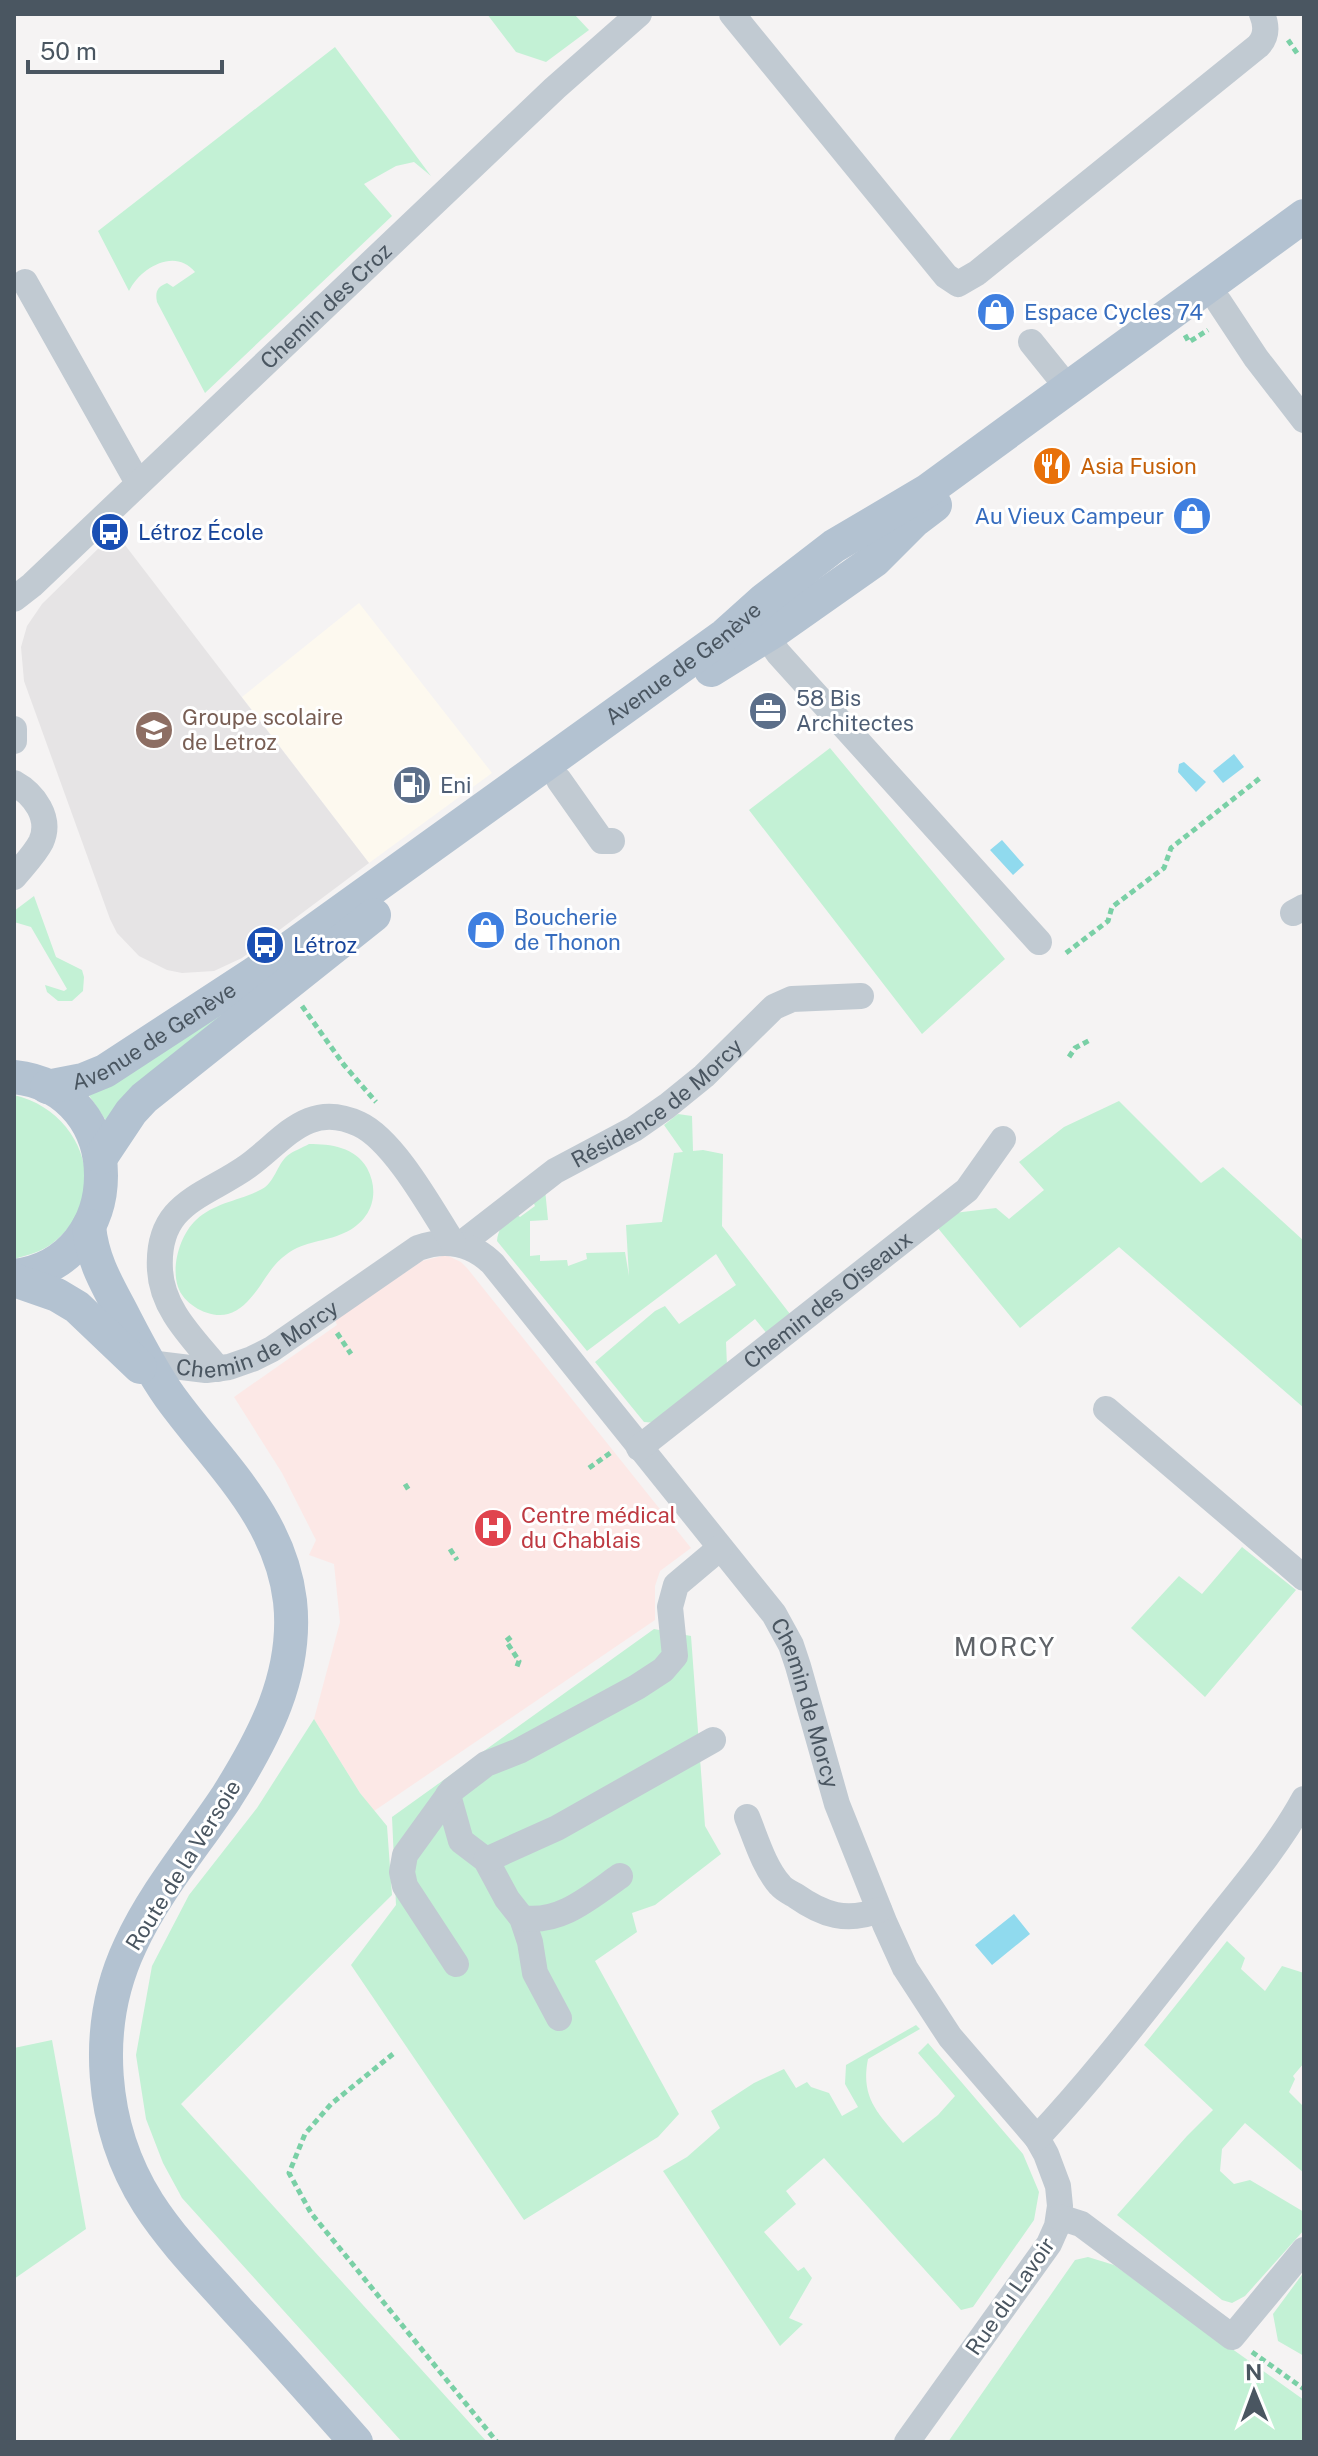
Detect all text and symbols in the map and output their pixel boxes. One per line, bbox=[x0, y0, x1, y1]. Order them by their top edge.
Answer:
scale bar bbox=[28, 24, 222, 74]
text: 50 m bbox=[40, 37, 97, 65]
street label: Chemin des Croz bbox=[255, 238, 397, 374]
shop icon: Espace Cycles 74 bbox=[975, 291, 1017, 333]
place label: Espace Cycles 74 bbox=[1024, 299, 1203, 325]
restaurant icon: Asia Fusion bbox=[1031, 445, 1073, 487]
place label: Asia Fusion bbox=[1080, 453, 1197, 479]
shop icon: Au Vieux Campeur bbox=[1171, 495, 1213, 537]
place label: Au Vieux Campeur bbox=[975, 503, 1164, 529]
bus stop icon: Létroz École bbox=[89, 511, 131, 553]
place label: Létroz École bbox=[138, 519, 264, 545]
street label: Avenue de Genève bbox=[600, 596, 766, 730]
place label: 58 Bis Architectes bbox=[796, 685, 914, 736]
office icon: 58 Bis Architectes bbox=[747, 690, 789, 732]
place label: Groupe scolaire de Letroz bbox=[182, 704, 343, 755]
school or university icon: Groupe scolaire de Letroz bbox=[133, 709, 175, 751]
fuel station icon: Eni bbox=[391, 764, 433, 806]
place label: Eni bbox=[440, 772, 472, 798]
place label: Boucherie de Thonon bbox=[514, 904, 621, 955]
shop icon: Boucherie de Thonon bbox=[465, 909, 507, 951]
bus stop icon: Létroz bbox=[244, 924, 286, 966]
place label: Létroz bbox=[293, 932, 357, 958]
street label: Avenue de Genève bbox=[70, 976, 241, 1095]
street label: Résidence de Morcy bbox=[567, 1033, 748, 1173]
street label: Chemin des Oiseaux bbox=[738, 1225, 917, 1374]
street label: Chemin de Morcy bbox=[175, 1294, 343, 1383]
place label: Centre médical du Chablais bbox=[521, 1502, 676, 1553]
hospital icon: Centre médical du Chablais bbox=[472, 1507, 514, 1549]
street label: Chemin de Morcy bbox=[766, 1613, 845, 1791]
district label: MORCY bbox=[954, 1631, 1056, 1662]
street label: Route de la Versoie bbox=[120, 1775, 246, 1955]
street label: Rue du Lavoir bbox=[960, 2232, 1060, 2360]
north arrow bbox=[1214, 2352, 1294, 2432]
text: N bbox=[1245, 2359, 1262, 2385]

